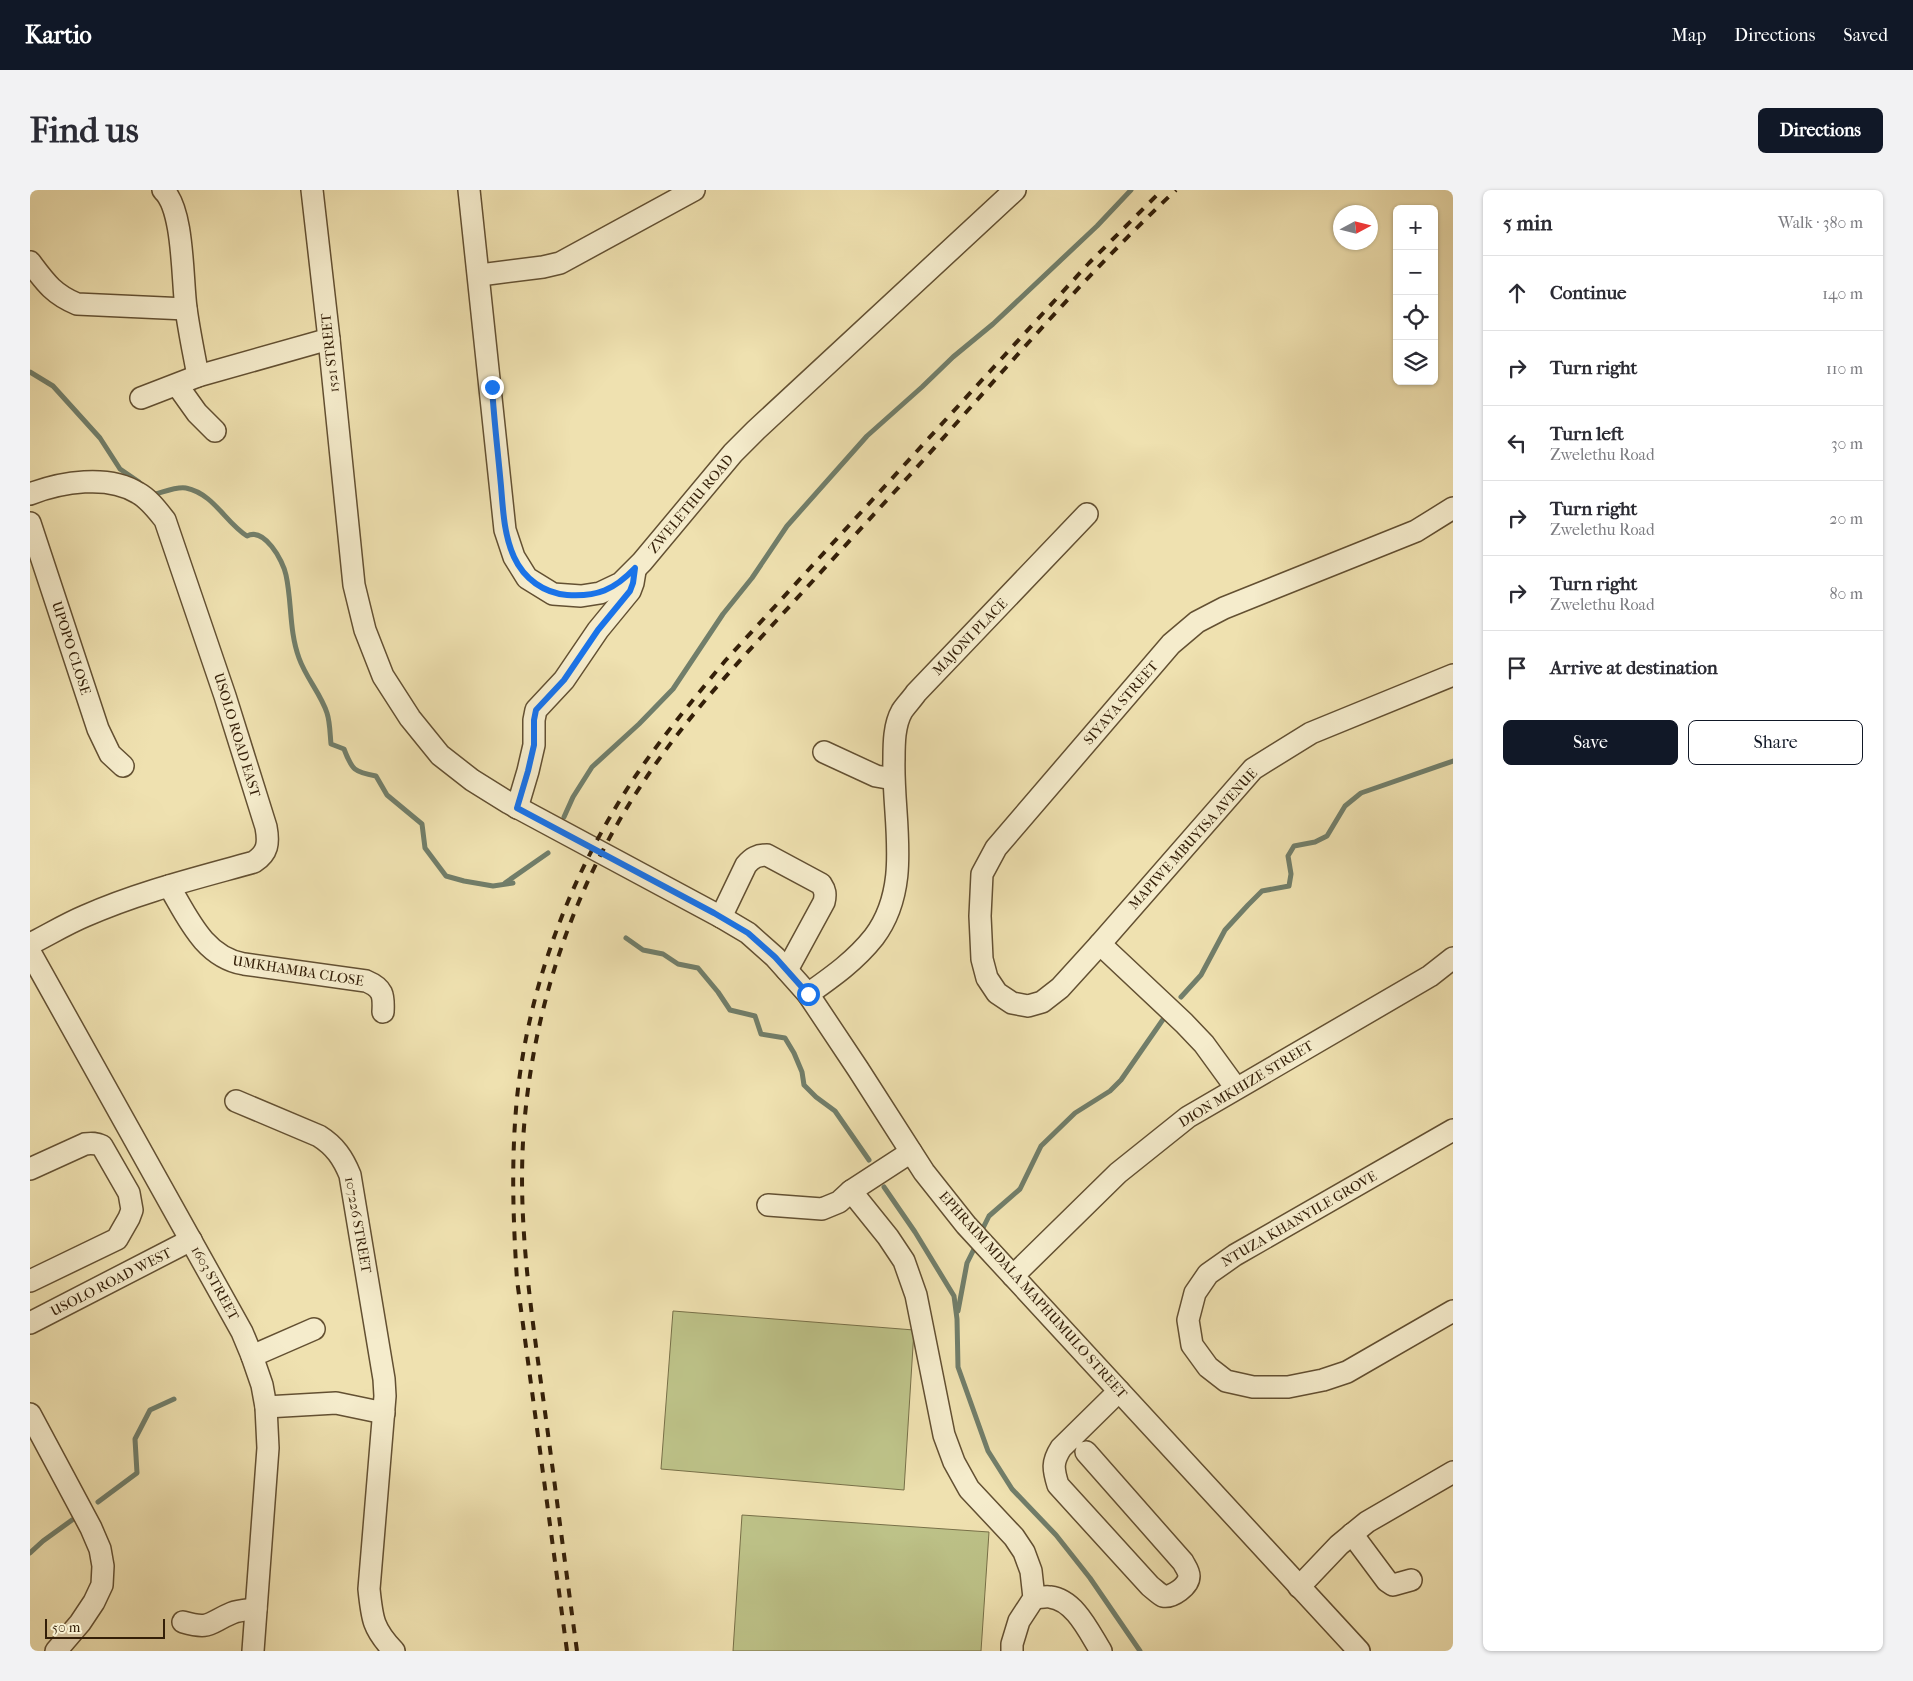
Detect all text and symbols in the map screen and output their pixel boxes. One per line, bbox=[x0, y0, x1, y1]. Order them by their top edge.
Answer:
text: Kartio bbox=[25, 21, 92, 49]
text: Map bbox=[1672, 25, 1706, 46]
text: Directions bbox=[1734, 25, 1815, 46]
text: Saved bbox=[1843, 25, 1888, 46]
button: Directions bbox=[1758, 108, 1883, 153]
text: Find us bbox=[30, 110, 139, 151]
north arrow bbox=[1333, 205, 1378, 250]
map controls bbox=[1393, 205, 1438, 385]
button: + bbox=[1393, 205, 1438, 250]
text: 5 min bbox=[1503, 211, 1552, 235]
text: Walk · 380 m bbox=[1778, 213, 1863, 232]
button: − bbox=[1393, 250, 1438, 295]
icon: ahead bbox=[1503, 279, 1531, 307]
text: Continue bbox=[1550, 282, 1626, 304]
text: 140 m bbox=[1822, 284, 1863, 303]
button: locate bbox=[1393, 295, 1438, 340]
street label: 1521 STREET bbox=[317, 312, 343, 393]
button: layers bbox=[1393, 340, 1438, 385]
icon: right bbox=[1503, 354, 1531, 382]
text: Turn right bbox=[1550, 357, 1637, 379]
text: 110 m bbox=[1826, 359, 1863, 378]
route end bbox=[481, 376, 504, 399]
text: Turn left bbox=[1550, 423, 1624, 445]
icon: left bbox=[1503, 429, 1531, 457]
text: 30 m bbox=[1831, 434, 1863, 453]
text: Zwelethu Road bbox=[1550, 445, 1655, 464]
street label: ZWELETHU ROAD bbox=[645, 451, 737, 557]
text: Turn right bbox=[1550, 498, 1637, 520]
icon: right bbox=[1503, 504, 1531, 532]
text: 20 m bbox=[1829, 509, 1863, 528]
text: Zwelethu Road bbox=[1550, 520, 1655, 539]
text: Turn right bbox=[1550, 573, 1637, 595]
icon: right bbox=[1503, 579, 1531, 607]
text: 80 m bbox=[1829, 584, 1863, 603]
street label: MAJONI PLACE bbox=[929, 595, 1011, 679]
text: Zwelethu Road bbox=[1550, 595, 1655, 614]
street label: UPOPO CLOSE bbox=[48, 599, 94, 697]
icon: arrive bbox=[1503, 654, 1531, 682]
street label: SIYAYA STREET bbox=[1080, 657, 1162, 748]
text: Arrive at destination bbox=[1550, 657, 1718, 679]
street label: USOLO ROAD EAST bbox=[210, 671, 264, 800]
button: Save bbox=[1503, 720, 1678, 765]
button: Share bbox=[1688, 720, 1863, 765]
street label: MAPIWE MBUYISA AVENUE bbox=[1125, 765, 1261, 913]
street label: UMKHAMBA CLOSE bbox=[231, 952, 365, 990]
route start bbox=[797, 983, 820, 1006]
street label: DION MKHIZE STREET bbox=[1176, 1037, 1317, 1131]
street label: NTUZA KHANYILE GROVE bbox=[1218, 1167, 1380, 1271]
street label: 107226 STREET bbox=[341, 1175, 375, 1275]
street label: EPHRAIM MDALA MAPHUMULO STREET bbox=[935, 1188, 1131, 1403]
street label: 1603 STREET bbox=[188, 1243, 243, 1324]
street label: USOLO ROAD WEST bbox=[48, 1244, 175, 1320]
scale bar bbox=[45, 1616, 165, 1639]
text: 50 m bbox=[52, 1619, 80, 1636]

